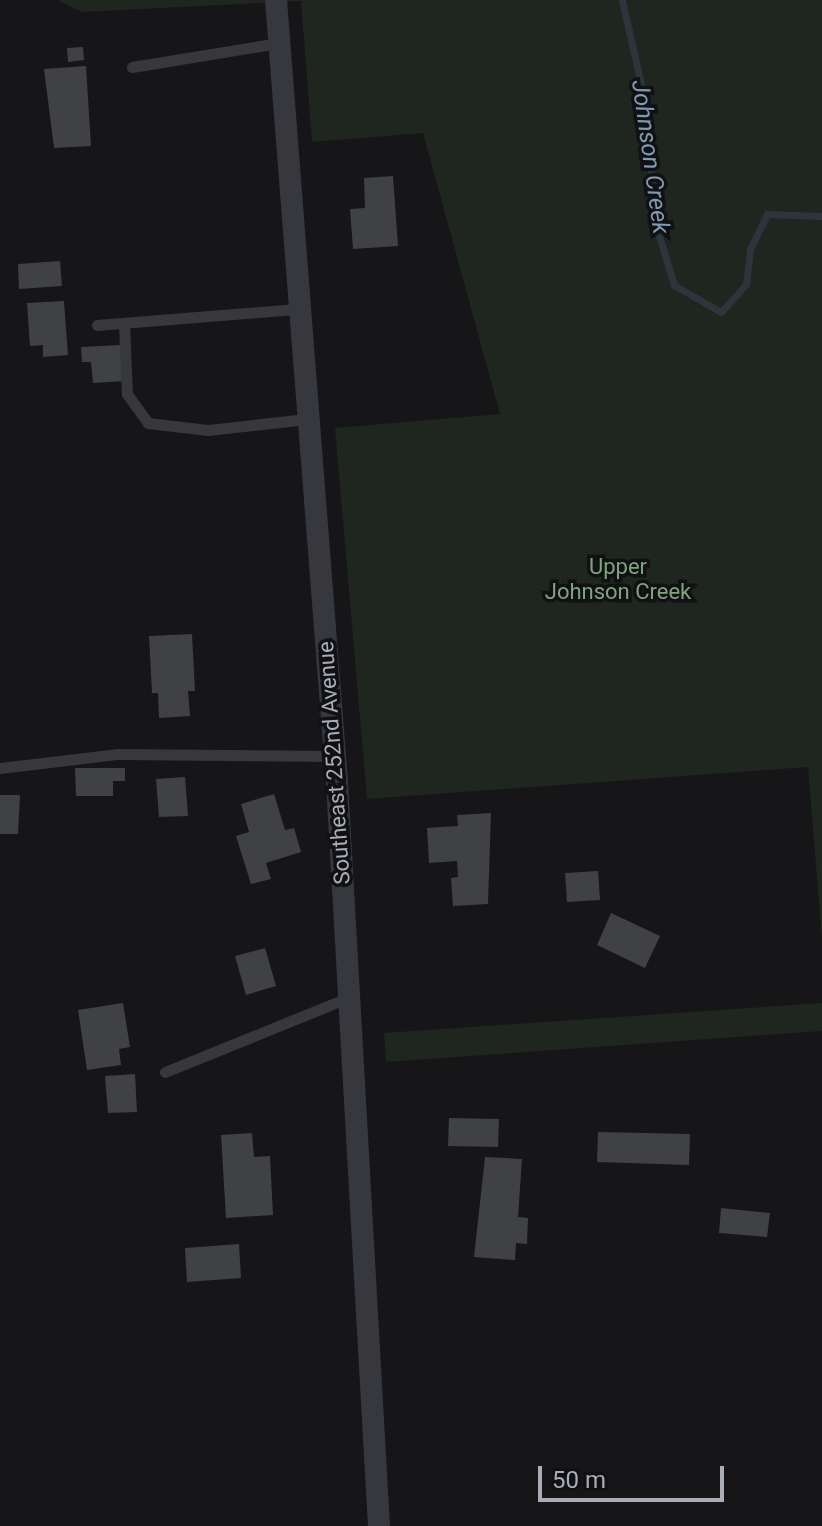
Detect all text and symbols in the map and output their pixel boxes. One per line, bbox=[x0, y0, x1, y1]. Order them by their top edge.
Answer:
water label: Johnson Creek bbox=[625, 78, 675, 236]
park label: Upper Johnson Creek bbox=[545, 553, 691, 604]
street label: Southeast 252nd Avenue bbox=[312, 641, 356, 885]
scale bar bbox=[542, 1450, 728, 1500]
text: 50 m bbox=[552, 1466, 606, 1494]

